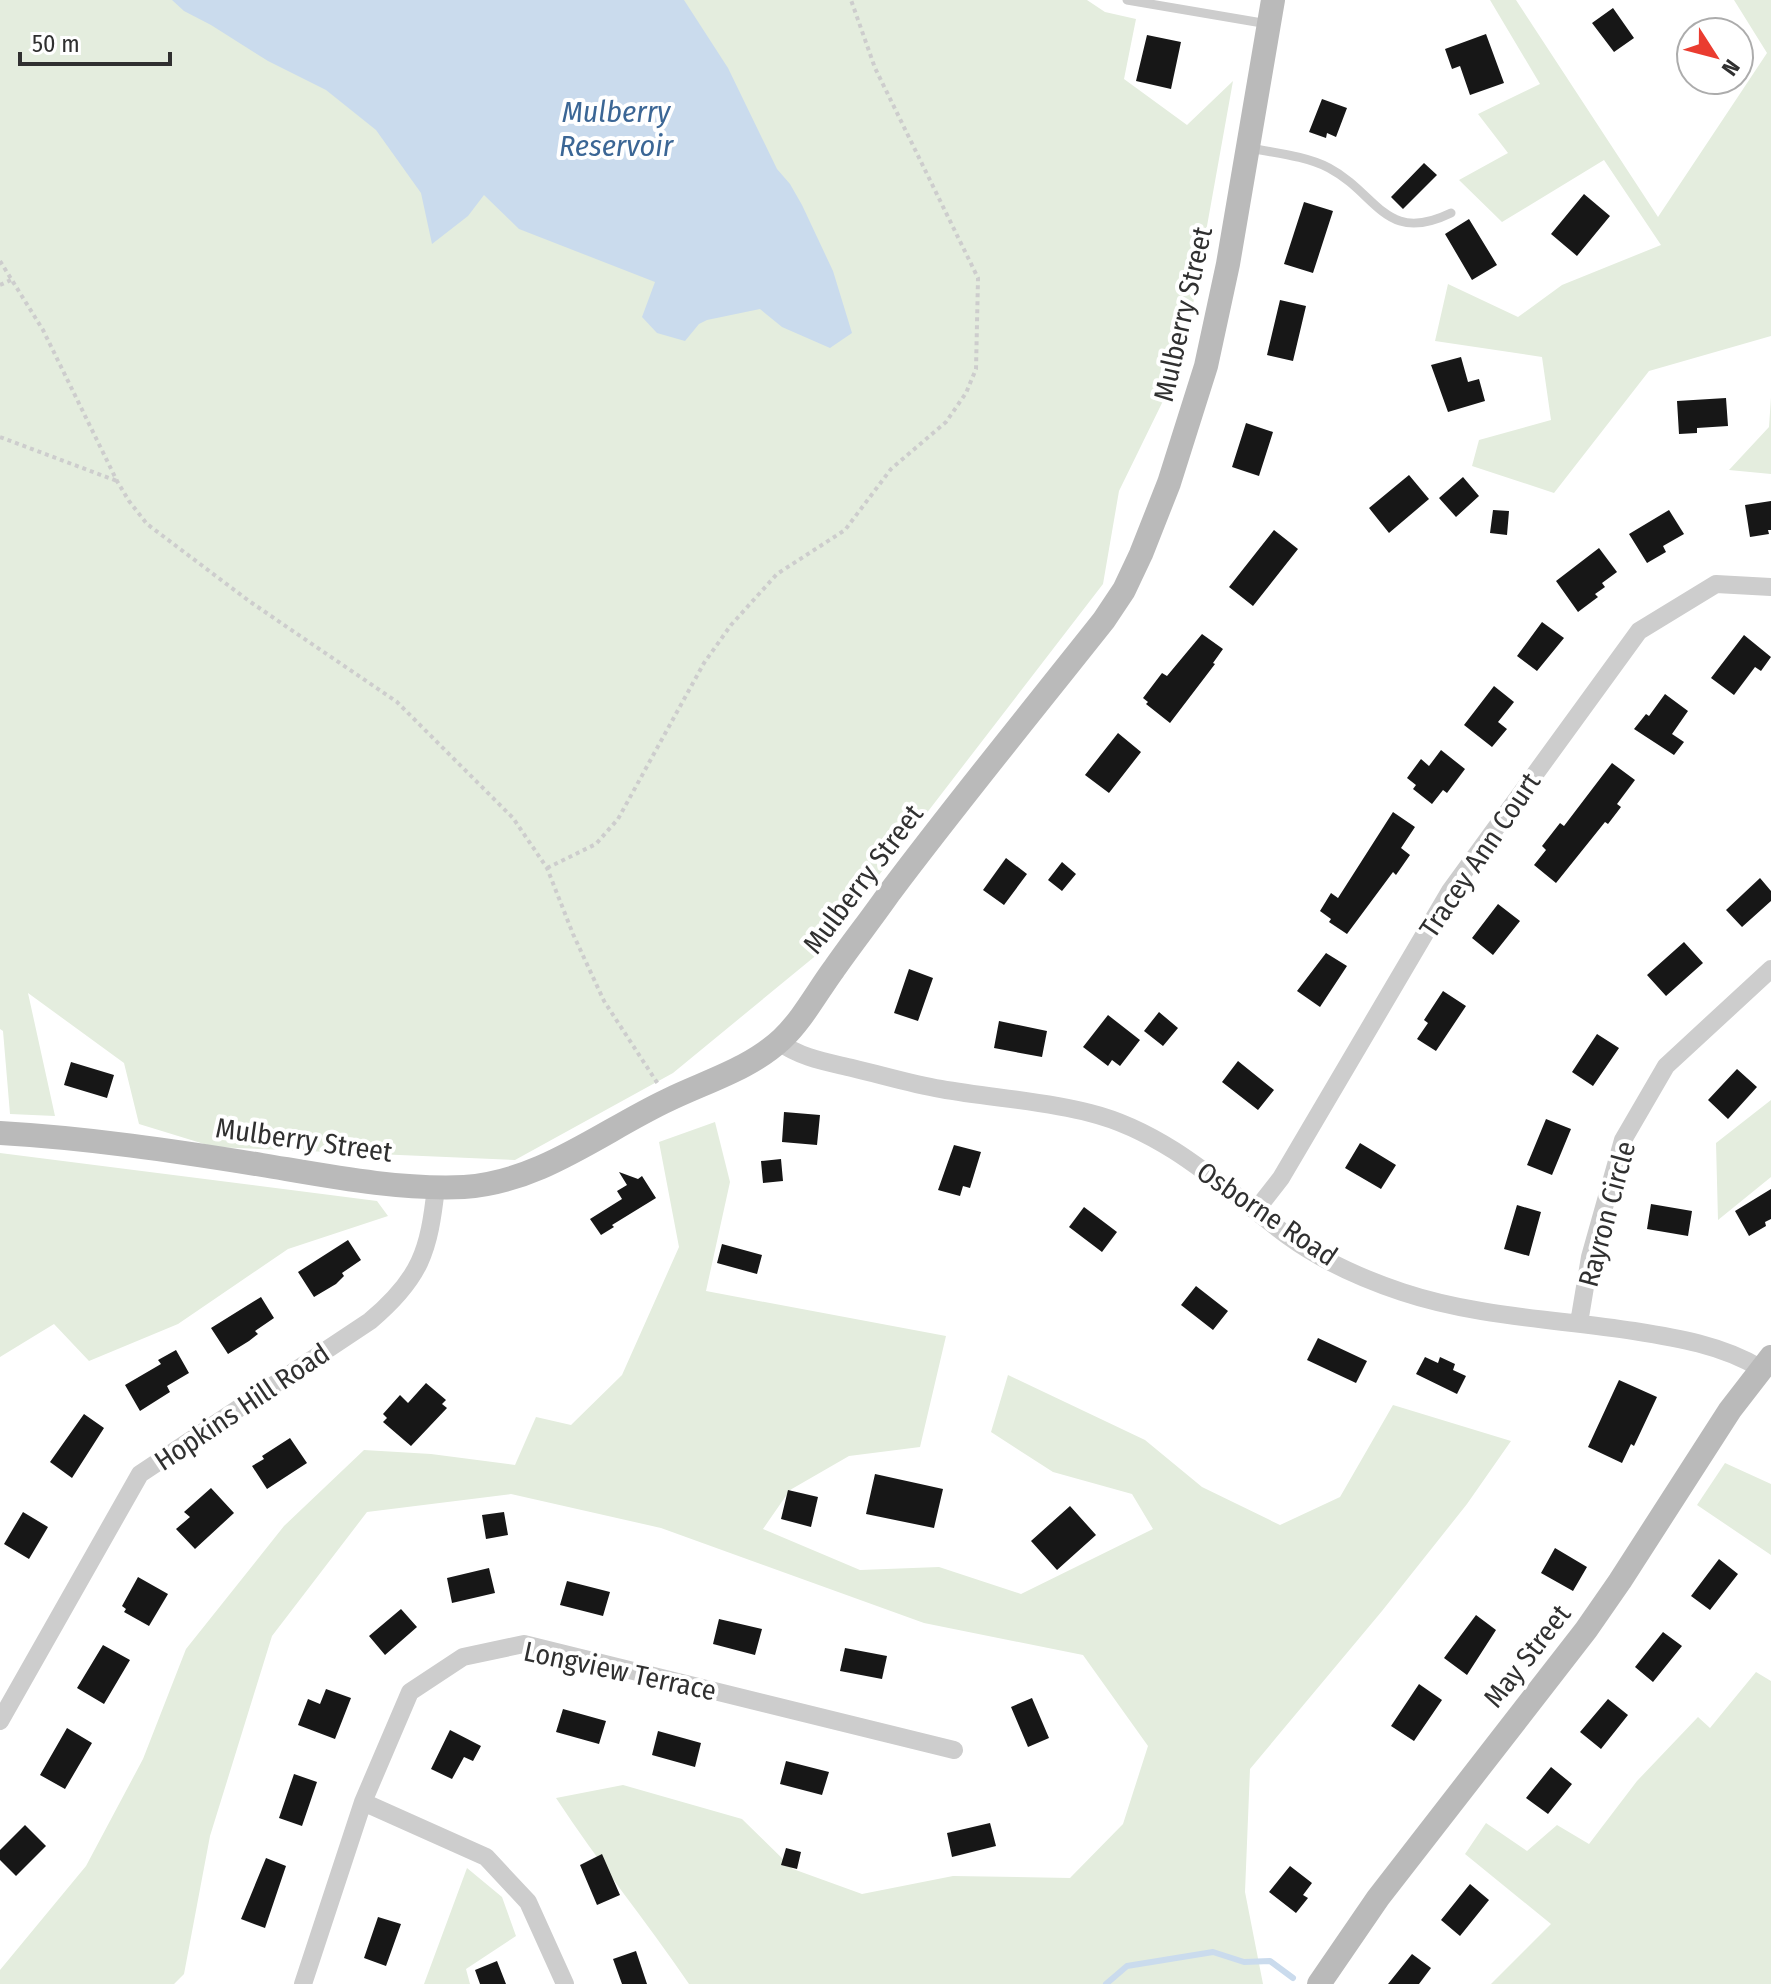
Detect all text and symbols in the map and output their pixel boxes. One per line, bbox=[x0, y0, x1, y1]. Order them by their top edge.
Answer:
scale bar bbox=[20, 16, 170, 66]
north arrow bbox=[1675, 16, 1755, 96]
text: 50 m bbox=[32, 30, 80, 58]
text: N bbox=[1716, 54, 1746, 81]
water label: Mulberry Reservoir bbox=[559, 94, 675, 164]
street label: Mulberry Street bbox=[1147, 223, 1219, 404]
street label: Tracey Ann Court bbox=[1413, 766, 1548, 944]
street label: Mulberry Street bbox=[796, 797, 930, 960]
street label: Mulberry Street bbox=[214, 1111, 395, 1169]
street label: Rayron Circle bbox=[1572, 1138, 1642, 1290]
street label: Osborne Road bbox=[1191, 1155, 1343, 1273]
street label: Hopkins Hill Road bbox=[148, 1336, 336, 1478]
street label: May Street bbox=[1477, 1597, 1578, 1714]
street label: Longview Terrace bbox=[521, 1635, 719, 1707]

